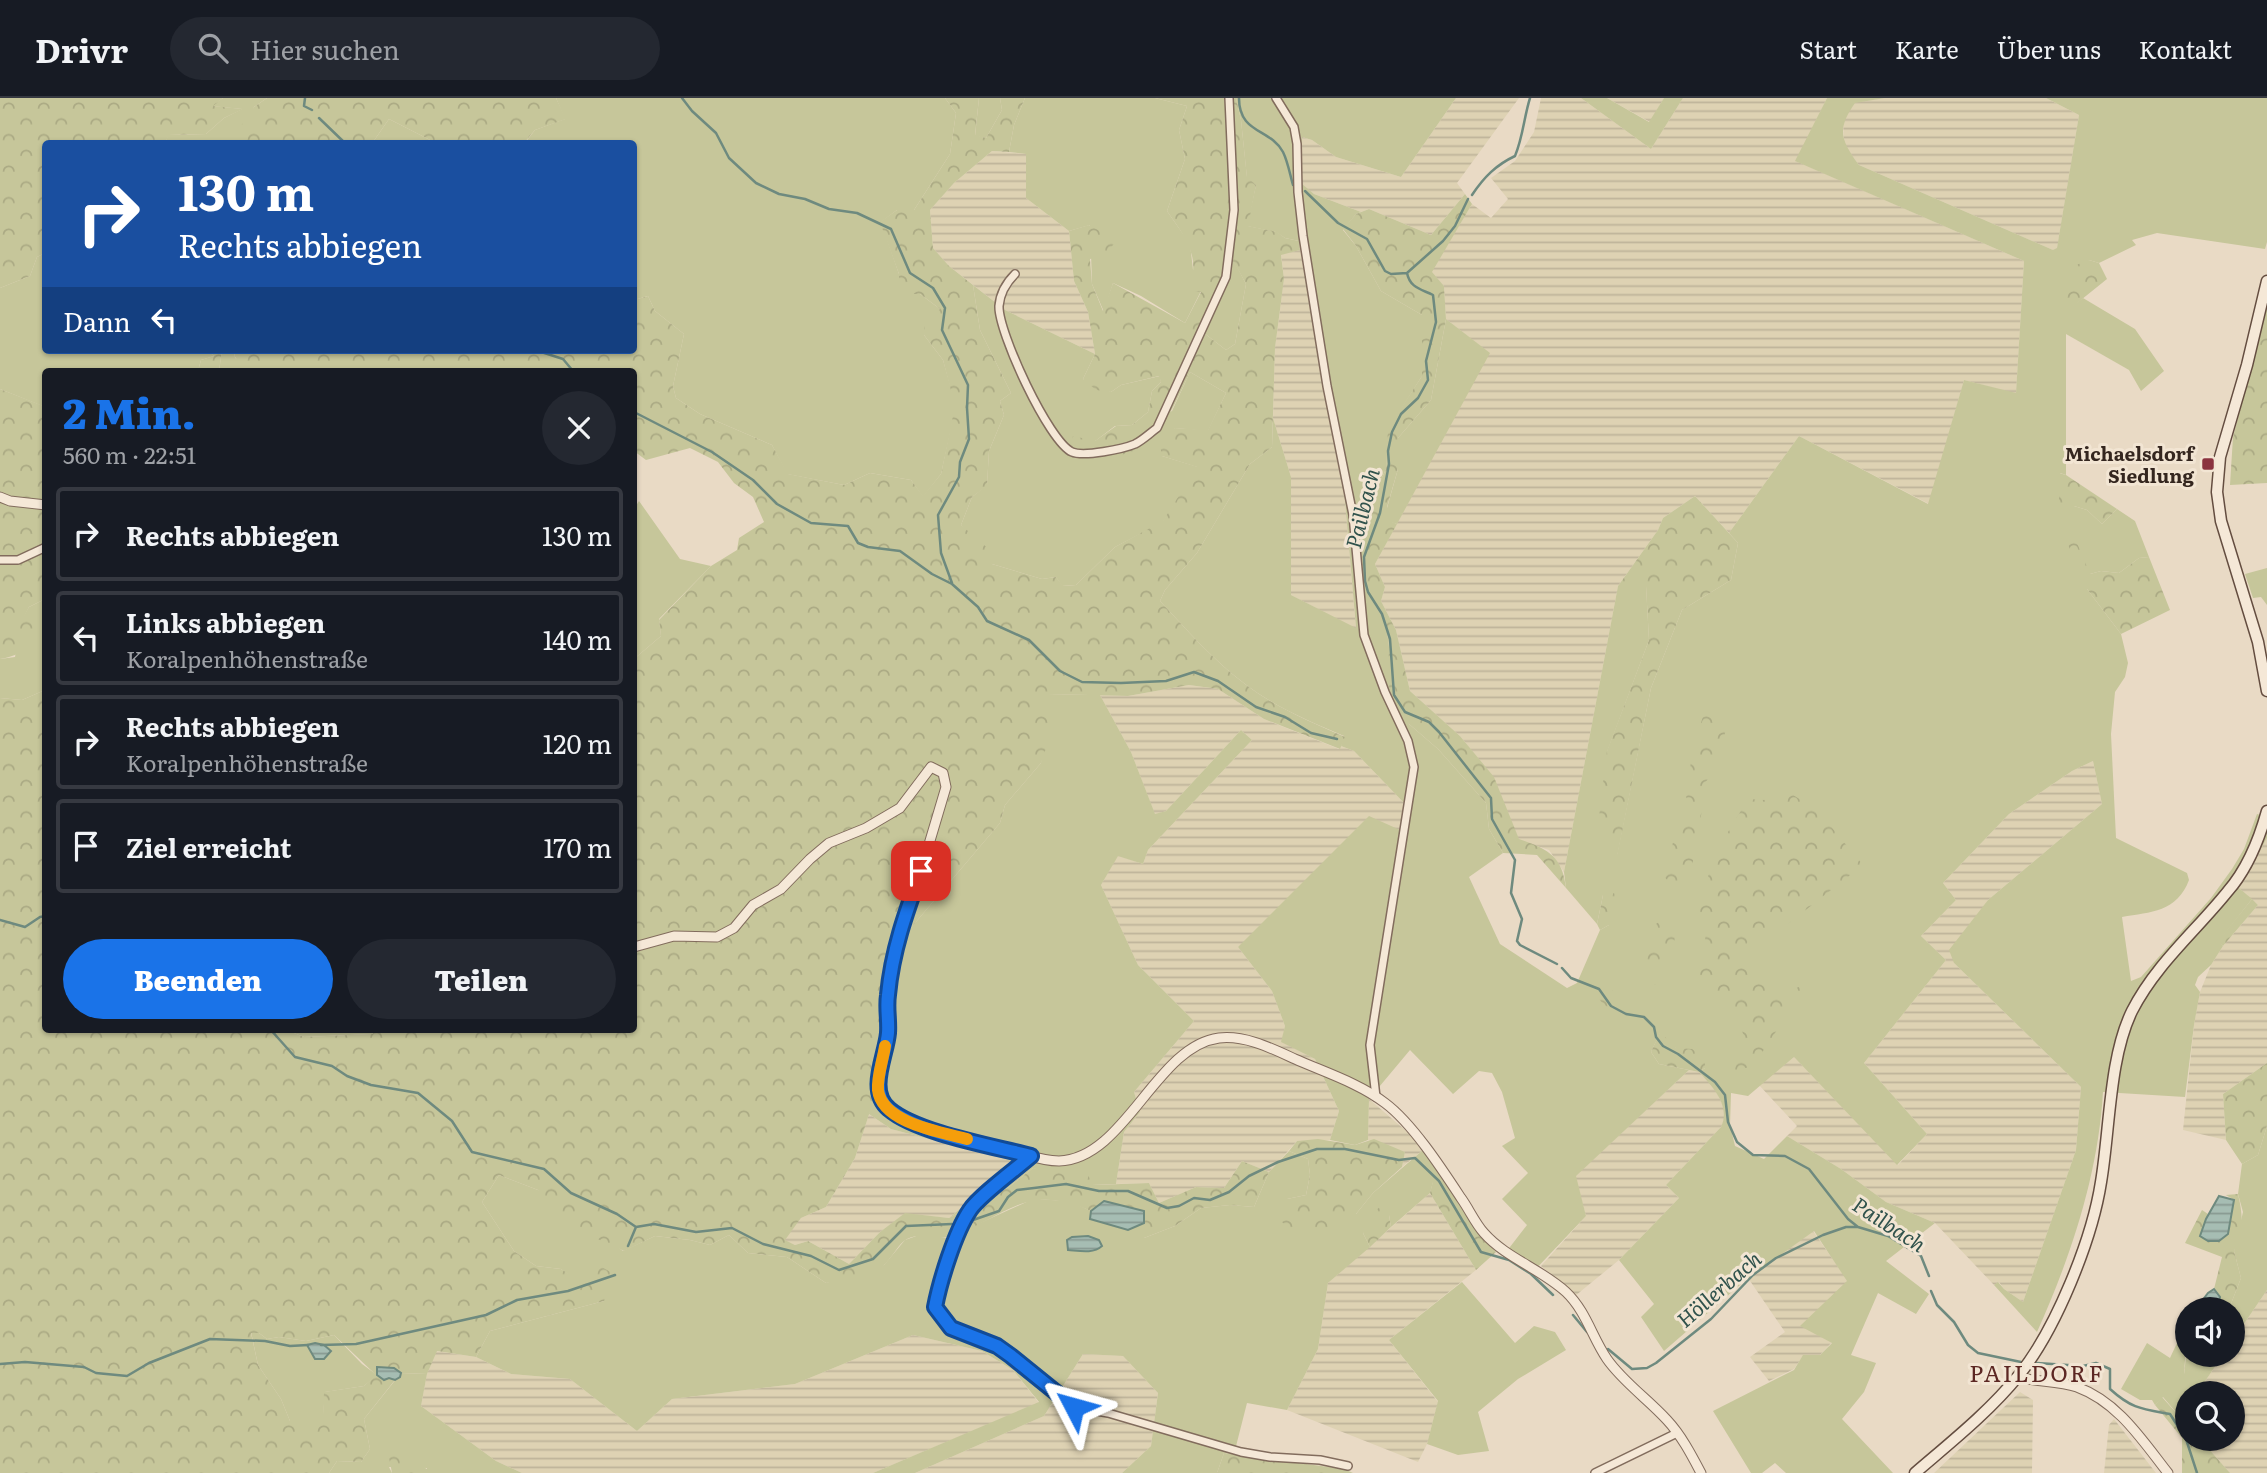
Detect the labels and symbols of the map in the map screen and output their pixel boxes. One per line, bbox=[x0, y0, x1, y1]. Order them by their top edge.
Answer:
place label: Michaelsdorf Siedlung bbox=[2065, 439, 2196, 489]
marker: Michaelsdorf Siedlung bbox=[2200, 456, 2216, 472]
water label: Pailbach bbox=[1336, 464, 1386, 551]
pin bbox=[891, 841, 951, 901]
water label: Pailbach bbox=[1847, 1188, 1933, 1259]
water label: Höllerbach bbox=[1669, 1242, 1768, 1334]
district label: PAILDORF bbox=[1969, 1355, 2105, 1389]
position arrow bbox=[1037, 1370, 1111, 1444]

